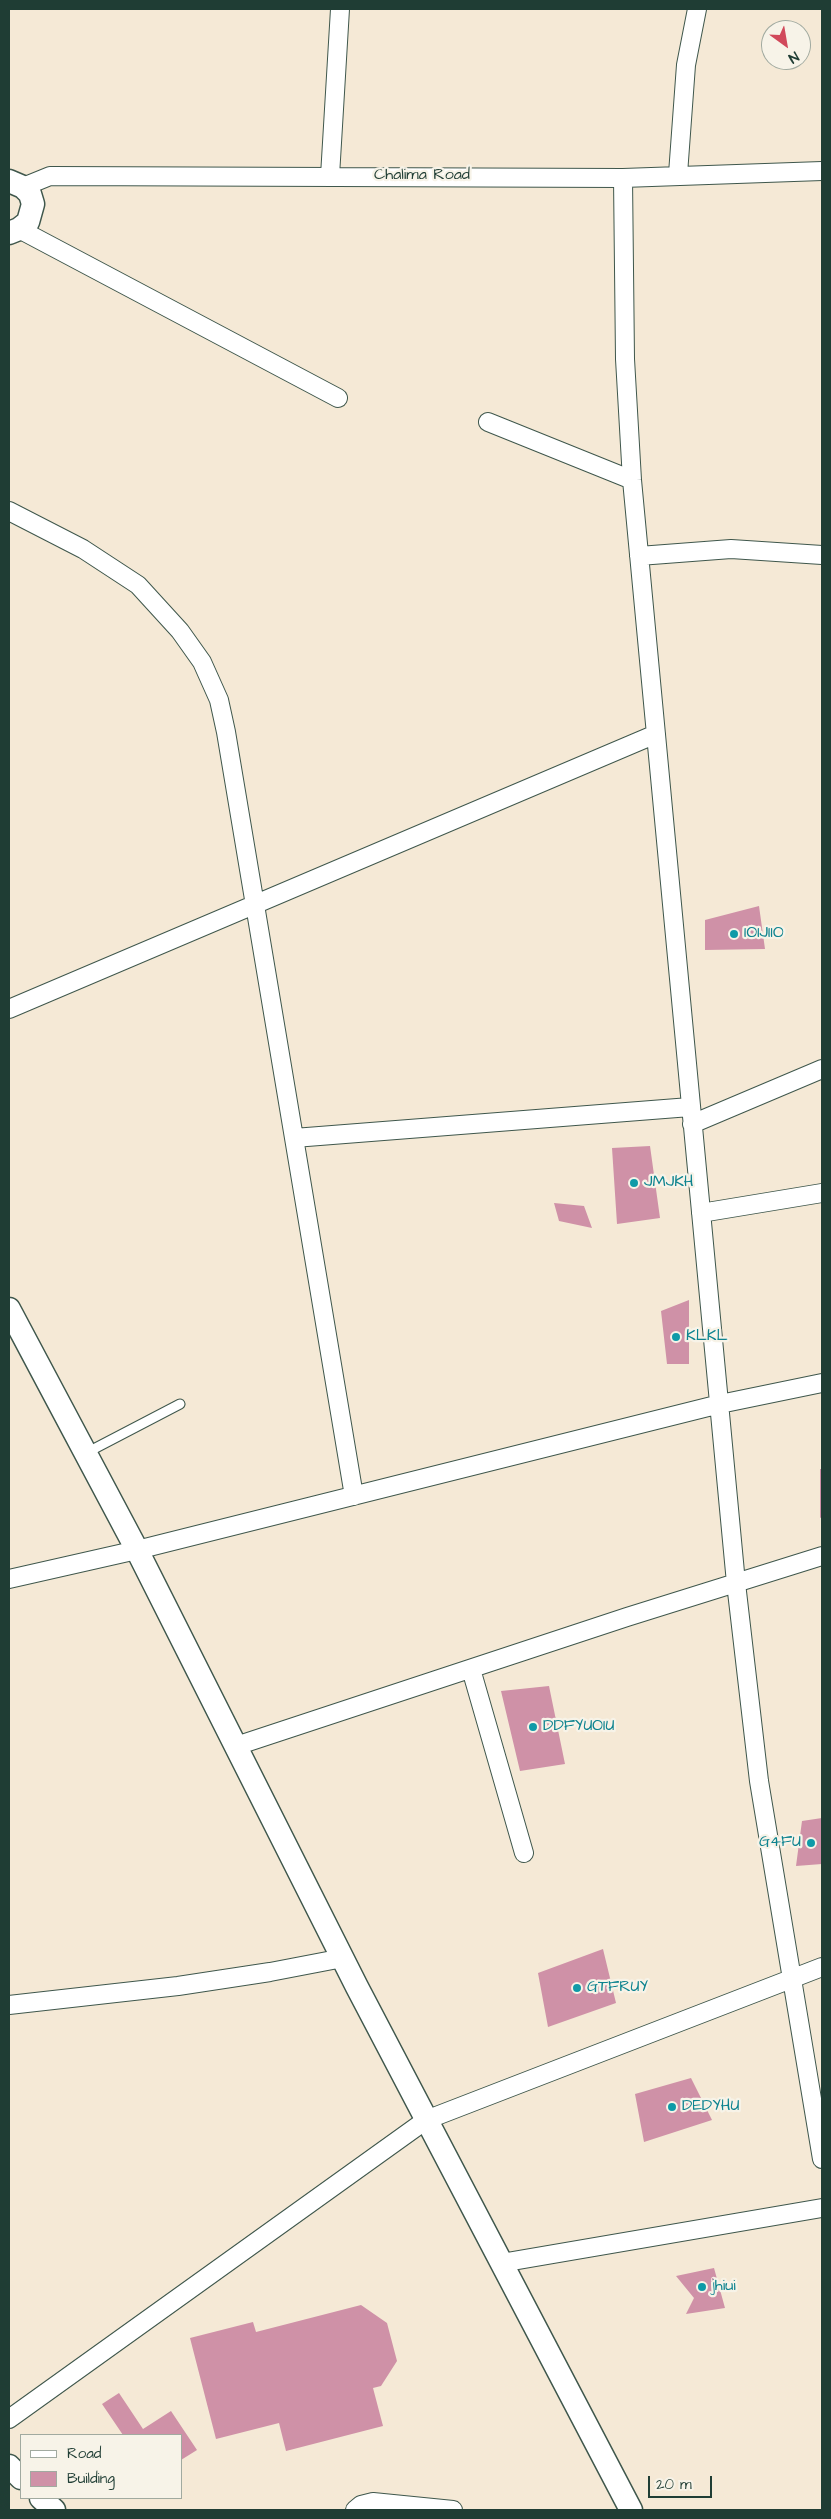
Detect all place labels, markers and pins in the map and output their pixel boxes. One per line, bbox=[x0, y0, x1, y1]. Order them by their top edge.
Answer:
place label: IOIJIIO bbox=[744, 924, 784, 944]
marker: IOIJIIO bbox=[728, 928, 740, 940]
place label: JMJKH bbox=[644, 1173, 694, 1193]
marker: JMJKH bbox=[628, 1177, 640, 1189]
place label: KLKL bbox=[686, 1327, 728, 1347]
marker: KLKL bbox=[670, 1331, 682, 1343]
place label: DDFYUOIU bbox=[543, 1717, 614, 1737]
marker: DDFYUOIU bbox=[527, 1721, 539, 1733]
place label: G4FU bbox=[759, 1833, 801, 1853]
marker: G4FU bbox=[805, 1837, 817, 1849]
place label: GTFRUY bbox=[587, 1978, 648, 1998]
marker: GTFRUY bbox=[571, 1982, 583, 1994]
place label: DEDYHU bbox=[682, 2097, 739, 2117]
marker: DEDYHU bbox=[666, 2101, 678, 2113]
place label: jhiui bbox=[712, 2277, 736, 2297]
marker: jhiui bbox=[696, 2281, 708, 2293]

